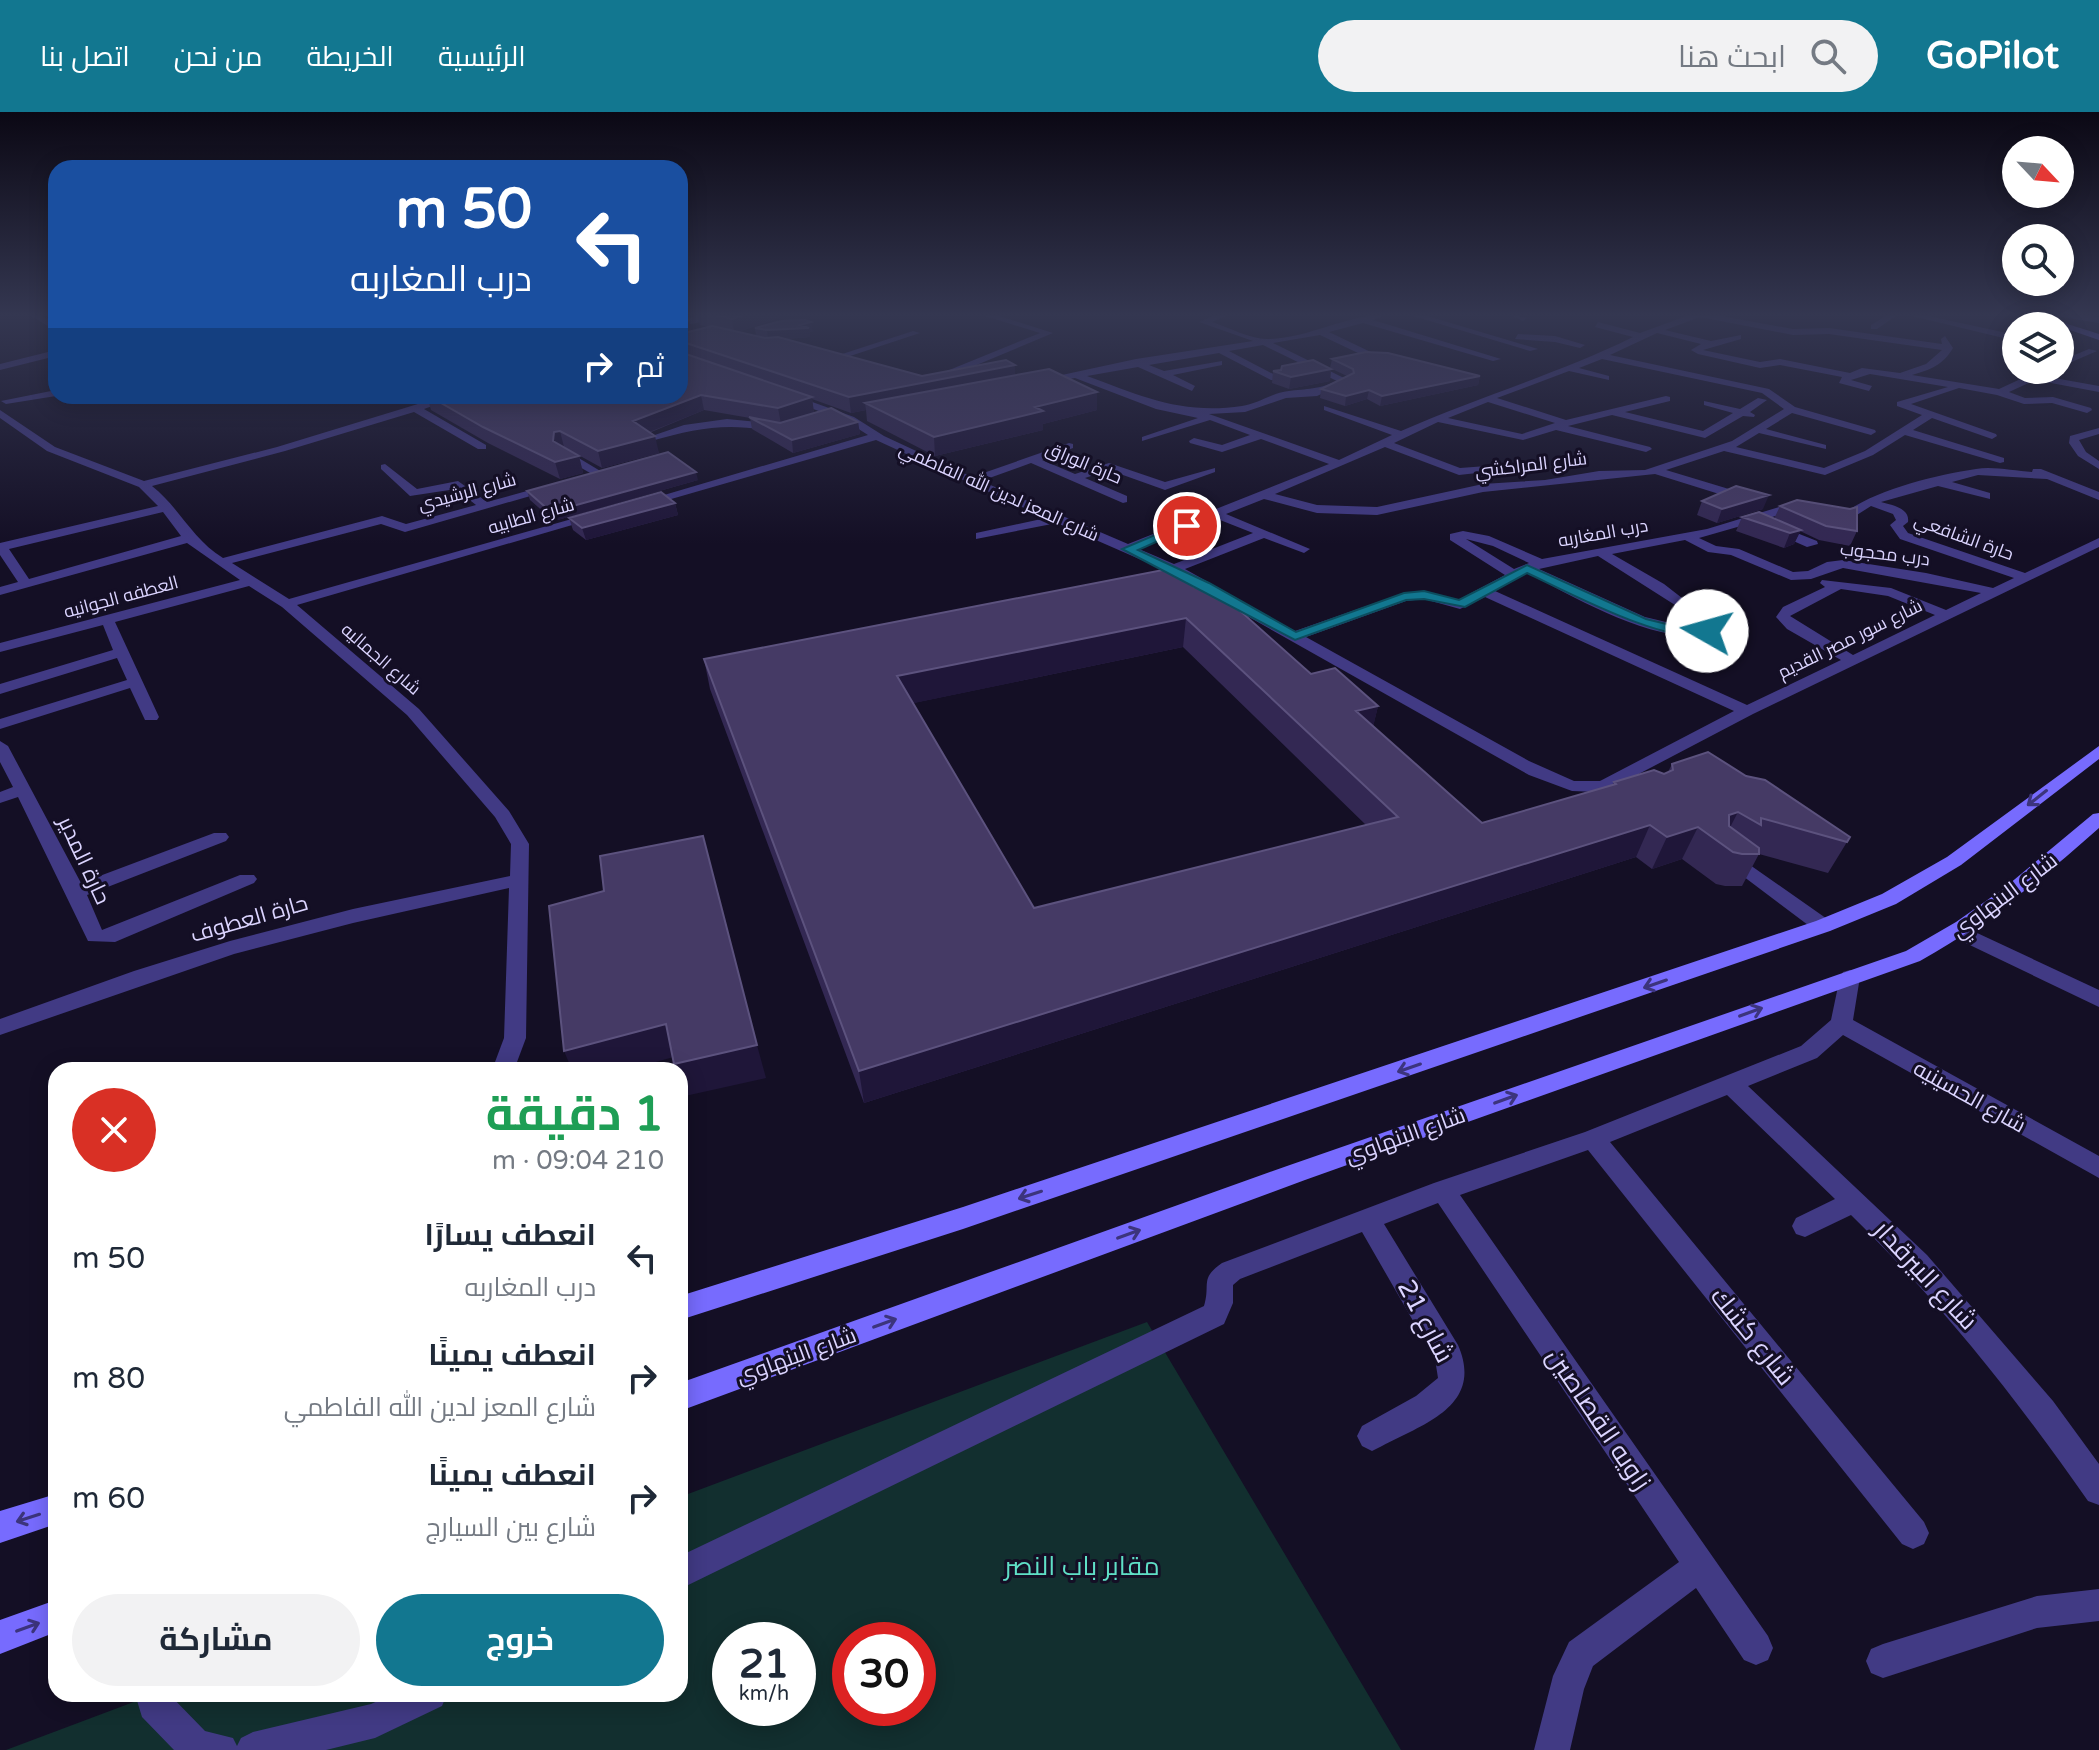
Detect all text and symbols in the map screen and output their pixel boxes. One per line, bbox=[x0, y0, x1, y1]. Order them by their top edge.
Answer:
search box bbox=[1318, 20, 1878, 92]
text: GoPilot bbox=[1926, 33, 2059, 79]
icon: search bbox=[1806, 34, 1850, 78]
text: ابحث هنا bbox=[1678, 39, 1786, 76]
text: اتصل بنا bbox=[40, 40, 130, 74]
text: من نحن bbox=[174, 40, 262, 74]
text: الخريطة bbox=[306, 40, 394, 74]
text: الرئيسية bbox=[438, 40, 526, 74]
north arrow bbox=[2002, 136, 2074, 208]
map controls bbox=[2002, 136, 2074, 384]
text: 50 m bbox=[396, 176, 532, 243]
icon: left bbox=[560, 192, 664, 296]
button: search bbox=[2002, 224, 2074, 296]
text: درب المغاربه bbox=[350, 258, 532, 301]
button: layers bbox=[2002, 312, 2074, 384]
icon: right bbox=[576, 344, 620, 388]
text: ثم bbox=[636, 349, 664, 386]
street label: شارع المعز لدين الله الفاطمي bbox=[895, 437, 1103, 549]
street label: حارة الوراق bbox=[1042, 437, 1125, 490]
street label: شارع المراكشي bbox=[1474, 447, 1588, 485]
street label: شارع الرشيدي bbox=[416, 468, 519, 519]
pin bbox=[1153, 492, 1221, 560]
street label: شارع الطابيه bbox=[485, 493, 577, 540]
icon: arrive bbox=[1165, 504, 1209, 548]
street label: حارة الشافعي bbox=[1910, 509, 2017, 568]
street label: درب المغاربه bbox=[1556, 514, 1650, 552]
street label: درب محجوب bbox=[1839, 538, 1931, 570]
street label: العطفه الجوانيه bbox=[61, 571, 181, 623]
position arrow bbox=[1665, 589, 1749, 673]
street label: شارع سور مصر القديم bbox=[1774, 594, 1926, 684]
street label: شارع الجماليه bbox=[336, 618, 425, 700]
one-way arrow bbox=[2027, 790, 2048, 807]
street label: حارة المدير bbox=[52, 810, 116, 909]
street label: شارع البنهاوي bbox=[1946, 848, 2065, 946]
street label: حارة العطوف bbox=[188, 890, 311, 948]
one-way arrow bbox=[1643, 977, 1668, 992]
one-way arrow bbox=[1738, 1004, 1763, 1019]
street label: شارع الحسينيه bbox=[1908, 1055, 2030, 1139]
one-way arrow bbox=[1397, 1061, 1422, 1076]
text: 1 دقيقة bbox=[486, 1086, 664, 1144]
button: close bbox=[72, 1088, 156, 1172]
one-way arrow bbox=[1493, 1091, 1518, 1105]
street label: شارع البنهاوي bbox=[1342, 1102, 1470, 1173]
text: 210 m · 09:04 bbox=[492, 1145, 664, 1176]
one-way arrow bbox=[1018, 1189, 1043, 1204]
street label: شارع البيرقدار bbox=[1865, 1213, 1984, 1337]
text: انعطف يسارًا bbox=[425, 1217, 596, 1254]
one-way arrow bbox=[1117, 1226, 1141, 1240]
icon: left bbox=[620, 1236, 664, 1280]
text: 50 m bbox=[72, 1240, 145, 1277]
text: درب المغاربه bbox=[465, 1272, 596, 1303]
street label: شارع 21 bbox=[1390, 1274, 1460, 1369]
street label: شارع كشك bbox=[1703, 1281, 1801, 1392]
one-way arrow bbox=[872, 1314, 897, 1329]
street label: شارع البنهاوي bbox=[733, 1322, 861, 1393]
text: انعطف يمينًا bbox=[428, 1337, 596, 1374]
street label: زاويه القصاصين bbox=[1540, 1342, 1657, 1496]
icon: right bbox=[620, 1356, 664, 1400]
text: 80 m bbox=[72, 1360, 145, 1397]
text: شارع المعز لدين الله الفاطمي bbox=[284, 1392, 596, 1423]
text: انعطف يمينًا bbox=[428, 1457, 596, 1494]
icon: right bbox=[620, 1476, 664, 1520]
text: 60 m bbox=[72, 1480, 145, 1517]
one-way arrow bbox=[16, 1511, 41, 1526]
text: شارع بين السيارج bbox=[426, 1512, 596, 1543]
park label: مقابر باب النصر bbox=[1002, 1551, 1160, 1582]
button: مشاركة bbox=[72, 1594, 360, 1686]
button: خروج bbox=[376, 1594, 664, 1686]
one-way arrow bbox=[15, 1619, 40, 1633]
speed limit sign: 30 bbox=[832, 1622, 936, 1726]
text: 21 bbox=[739, 1640, 789, 1688]
text: km/h bbox=[739, 1682, 789, 1706]

